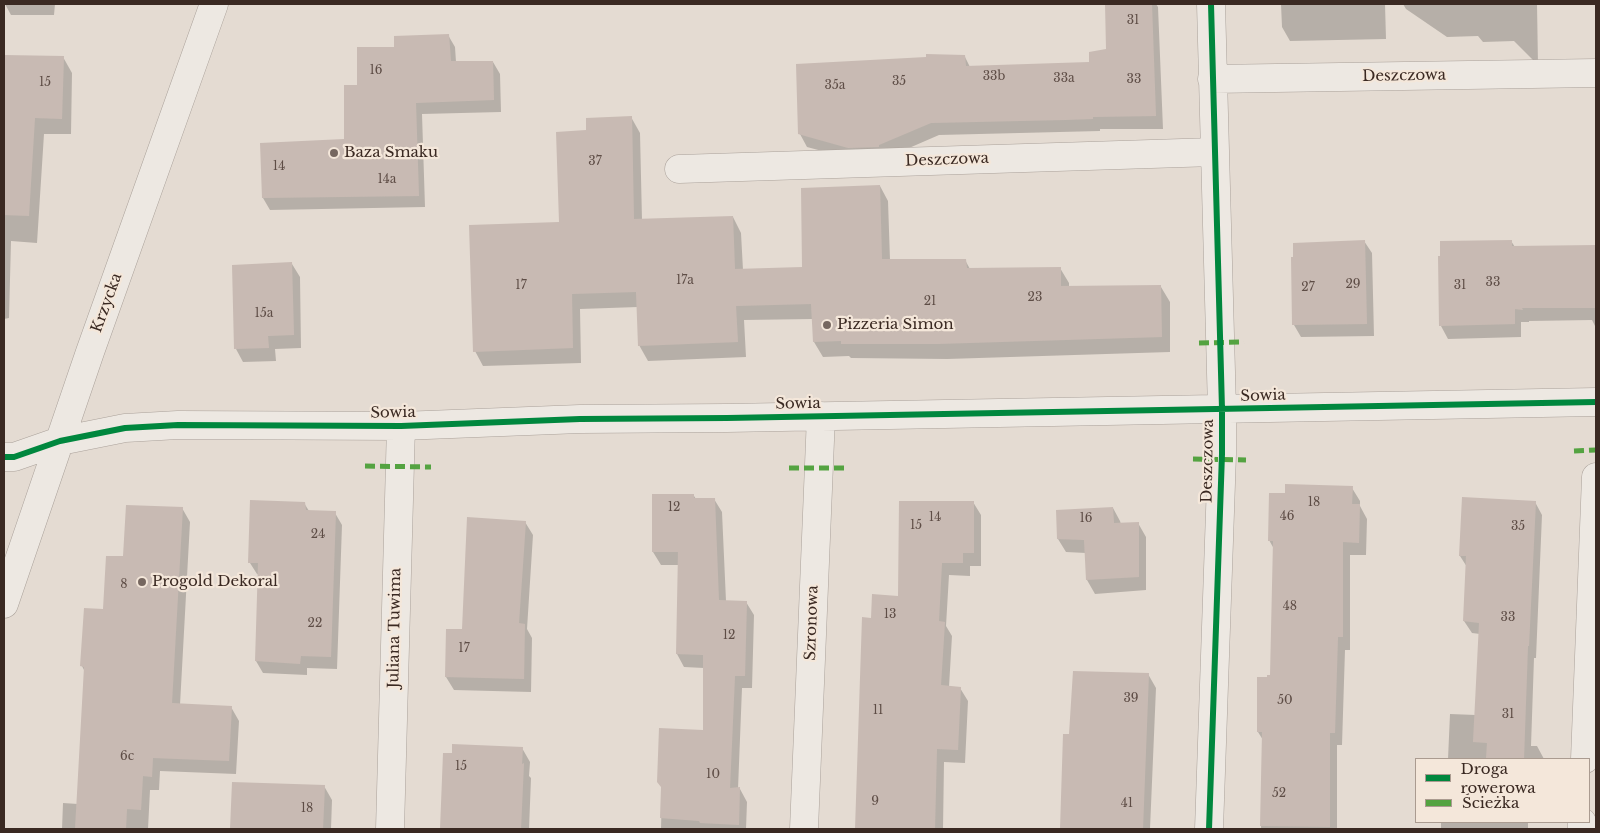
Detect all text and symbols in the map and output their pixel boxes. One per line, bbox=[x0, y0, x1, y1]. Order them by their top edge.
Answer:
house number: 31 bbox=[1127, 14, 1139, 28]
house number: 16 bbox=[369, 64, 383, 78]
street label: Deszczowa bbox=[1362, 66, 1446, 86]
house number: 33b bbox=[983, 70, 1005, 84]
house number: 33a bbox=[1053, 72, 1075, 86]
house number: 33 bbox=[1127, 73, 1141, 87]
house number: 35 bbox=[892, 75, 906, 89]
house number: 15 bbox=[39, 76, 51, 90]
house number: 35a bbox=[825, 79, 845, 93]
place label: Baza Smaku bbox=[344, 144, 438, 162]
marker: Baza Smaku bbox=[328, 147, 340, 159]
street label: Deszczowa bbox=[905, 150, 989, 170]
house number: 37 bbox=[588, 155, 602, 169]
house number: 14 bbox=[273, 160, 285, 174]
house number: 14a bbox=[377, 173, 397, 187]
street label: Krzycka bbox=[88, 271, 126, 335]
house number: 17a bbox=[676, 274, 694, 288]
house number: 33 bbox=[1486, 276, 1500, 290]
house number: 29 bbox=[1345, 278, 1361, 292]
house number: 17 bbox=[515, 279, 527, 293]
house number: 31 bbox=[1454, 279, 1466, 293]
house number: 27 bbox=[1301, 281, 1315, 295]
house number: 23 bbox=[1028, 291, 1042, 305]
house number: 21 bbox=[924, 295, 936, 309]
house number: 15a bbox=[255, 307, 273, 321]
place label: Pizzeria Simon bbox=[837, 316, 954, 334]
marker: Pizzeria Simon bbox=[821, 319, 833, 331]
street label: Sowia bbox=[1240, 386, 1286, 406]
street label: Sowia bbox=[775, 395, 821, 413]
street label: Sowia bbox=[370, 404, 416, 422]
street label: Deszczowa bbox=[1198, 419, 1218, 503]
house number: 18 bbox=[1308, 496, 1320, 510]
house number: 12 bbox=[668, 501, 680, 515]
house number: 46 bbox=[1280, 510, 1294, 524]
house number: 14 bbox=[929, 511, 941, 525]
house number: 16 bbox=[1079, 512, 1093, 526]
house number: 15 bbox=[910, 519, 922, 533]
house number: 35 bbox=[1511, 520, 1525, 534]
house number: 24 bbox=[311, 528, 325, 542]
street label: Juliana Tuwima bbox=[385, 568, 405, 688]
place label: Progold Dekoral bbox=[152, 573, 278, 591]
marker: Progold Dekoral bbox=[136, 576, 148, 588]
house number: 8 bbox=[120, 578, 128, 592]
street label: Szronowa bbox=[802, 585, 822, 661]
house number: 48 bbox=[1283, 600, 1297, 614]
house number: 13 bbox=[884, 608, 896, 622]
house number: 33 bbox=[1501, 611, 1515, 625]
house number: 22 bbox=[308, 617, 322, 631]
house number: 12 bbox=[723, 629, 735, 643]
house number: 17 bbox=[458, 642, 470, 656]
house number: 39 bbox=[1123, 692, 1139, 706]
house number: 50 bbox=[1277, 694, 1293, 708]
house number: 11 bbox=[873, 704, 883, 718]
house number: 31 bbox=[1502, 708, 1514, 722]
house number: 6c bbox=[120, 750, 134, 764]
legend bbox=[1415, 758, 1590, 823]
text: Droga rowerowa bbox=[1461, 759, 1536, 797]
house number: 15 bbox=[455, 760, 467, 774]
house number: 10 bbox=[706, 768, 720, 782]
house number: 52 bbox=[1272, 787, 1286, 801]
text: Ścieżka bbox=[1462, 793, 1519, 812]
house number: 9 bbox=[871, 795, 879, 809]
house number: 41 bbox=[1121, 797, 1133, 811]
house number: 18 bbox=[301, 802, 313, 816]

